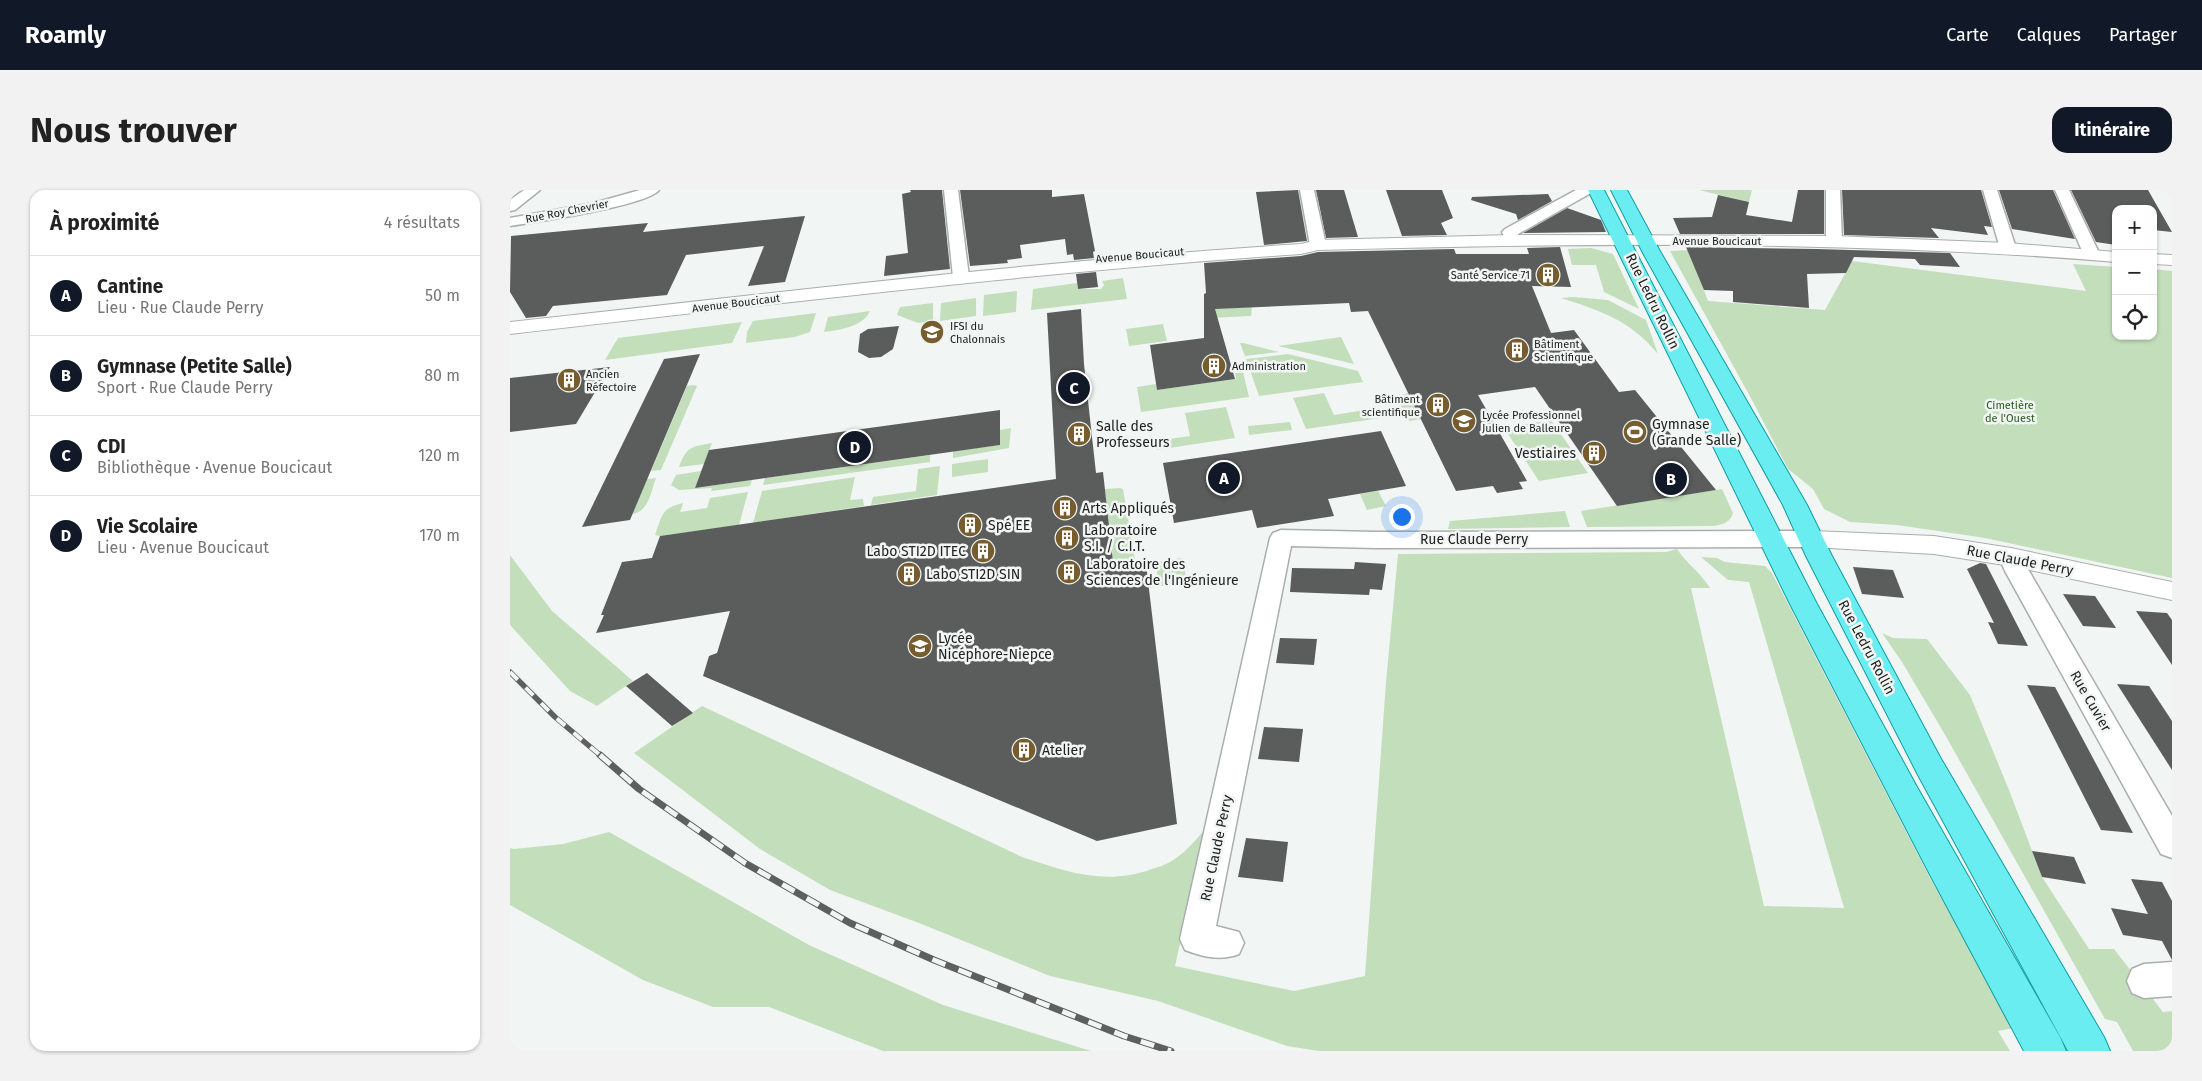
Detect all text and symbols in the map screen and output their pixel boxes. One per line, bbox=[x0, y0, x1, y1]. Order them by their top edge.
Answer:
text: Roamly bbox=[25, 21, 106, 49]
text: Carte bbox=[1946, 24, 1989, 46]
text: Calques bbox=[2017, 24, 2081, 46]
text: Partager bbox=[2109, 24, 2177, 46]
button: Itinéraire bbox=[2052, 107, 2172, 153]
text: Nous trouver bbox=[30, 109, 237, 151]
street label: Rue Roy Chevrier bbox=[524, 197, 611, 226]
map controls bbox=[2112, 205, 2157, 340]
button: + bbox=[2112, 205, 2157, 250]
text: À proximité bbox=[50, 210, 159, 236]
text: 4 résultats bbox=[384, 213, 460, 232]
street label: Avenue Boucicaut bbox=[1673, 235, 1761, 248]
street label: Avenue Boucicaut bbox=[1095, 245, 1185, 266]
street label: Rue Ledru Rollin bbox=[1622, 250, 1683, 352]
button: − bbox=[2112, 250, 2157, 295]
building icon: Santé Service 71 bbox=[1535, 262, 1561, 288]
place label: Santé Service 71 bbox=[1451, 269, 1530, 282]
text: Cantine bbox=[97, 275, 163, 298]
text: A bbox=[61, 286, 71, 305]
text: 50 m bbox=[425, 286, 460, 305]
street label: Avenue Boucicaut bbox=[691, 292, 781, 315]
button: locate bbox=[2112, 295, 2157, 340]
text: Lieu · Rue Claude Perry bbox=[97, 298, 264, 317]
school or university icon: IFSI du Chalonnais bbox=[919, 319, 945, 345]
place label: IFSI du Chalonnais bbox=[950, 320, 1005, 346]
building icon: Bâtiment Scientifique bbox=[1504, 337, 1530, 363]
place label: Bâtiment Scientifique bbox=[1534, 338, 1593, 364]
building icon: Administration bbox=[1201, 353, 1227, 379]
text: Gymnase (Petite Salle) bbox=[97, 355, 292, 378]
place label: Administration bbox=[1232, 360, 1306, 373]
text: B bbox=[61, 366, 71, 385]
text: 80 m bbox=[424, 366, 460, 385]
building icon: Ancien Réfectoire bbox=[556, 367, 582, 393]
place label: Ancien Réfectoire bbox=[586, 368, 637, 394]
pin: C bbox=[1058, 369, 1090, 407]
text: Sport · Rue Claude Perry bbox=[97, 378, 273, 397]
building icon: Bâtiment scientifique bbox=[1425, 392, 1451, 418]
place label: Bâtiment scientifique bbox=[1362, 393, 1420, 419]
park label: Cimetière de l'Ouest bbox=[1985, 399, 2035, 425]
school or university icon: Lycée Professionnel Julien de Balleure bbox=[1451, 408, 1477, 434]
place label: Lycée Professionnel Julien de Balleure bbox=[1482, 409, 1580, 435]
place label: Gymnase (Grande Salle) bbox=[1652, 416, 1741, 449]
place label: Salle des Professeurs bbox=[1096, 418, 1170, 451]
sports icon: Gymnase (Grande Salle) bbox=[1622, 419, 1648, 445]
building icon: Salle des Professeurs bbox=[1066, 421, 1092, 447]
pin: D bbox=[839, 428, 871, 466]
text: CDI bbox=[97, 435, 126, 458]
building icon: Vestiaires bbox=[1581, 440, 1607, 466]
place label: Vestiaires bbox=[1515, 445, 1576, 462]
text: C bbox=[61, 446, 71, 465]
text: 120 m bbox=[418, 446, 460, 465]
text: Bibliothèque · Avenue Boucicaut bbox=[97, 458, 332, 477]
pin: A bbox=[1208, 459, 1240, 497]
pin: B bbox=[1655, 460, 1687, 498]
building icon: Arts Appliqués bbox=[1052, 495, 1078, 521]
place label: Arts Appliqués bbox=[1082, 500, 1175, 517]
your location bbox=[1389, 504, 1415, 530]
building icon: Spé EE bbox=[957, 512, 983, 538]
text: Vie Scolaire bbox=[97, 515, 198, 538]
place label: Spé EE bbox=[988, 517, 1030, 534]
place label: Laboratoire S.I. / C.I.T. bbox=[1084, 522, 1157, 555]
building icon: Laboratoire S.I. / C.I.T. bbox=[1054, 525, 1080, 551]
text: D bbox=[61, 526, 71, 545]
text: 170 m bbox=[419, 526, 460, 545]
street label: Rue Claude Perry bbox=[1420, 531, 1528, 548]
text: Lieu · Avenue Boucicaut bbox=[97, 538, 269, 557]
building icon: Labo STI2D ITEC bbox=[970, 538, 996, 564]
street label: Rue Claude Perry bbox=[1965, 542, 2075, 579]
place label: Labo STI2D ITEC bbox=[866, 543, 966, 560]
place label: Laboratoire des Sciences de l'Ingénieure bbox=[1086, 556, 1239, 589]
building icon: Laboratoire des Sciences de l'Ingénieure bbox=[1056, 559, 1082, 585]
building icon: Labo STI2D SIN bbox=[896, 561, 922, 587]
place label: Labo STI2D SIN bbox=[926, 566, 1020, 583]
street label: Rue Ledru Rollin bbox=[1834, 597, 1899, 697]
place label: Lycée Nicéphore-Niepce bbox=[938, 630, 1052, 663]
school or university icon: Lycée Nicéphore-Niepce bbox=[907, 633, 933, 659]
street label: Rue Cuvier bbox=[2066, 668, 2115, 735]
building icon: Atelier bbox=[1011, 737, 1037, 763]
place label: Atelier bbox=[1042, 742, 1084, 759]
street label: Rue Claude Perry bbox=[1197, 793, 1236, 903]

